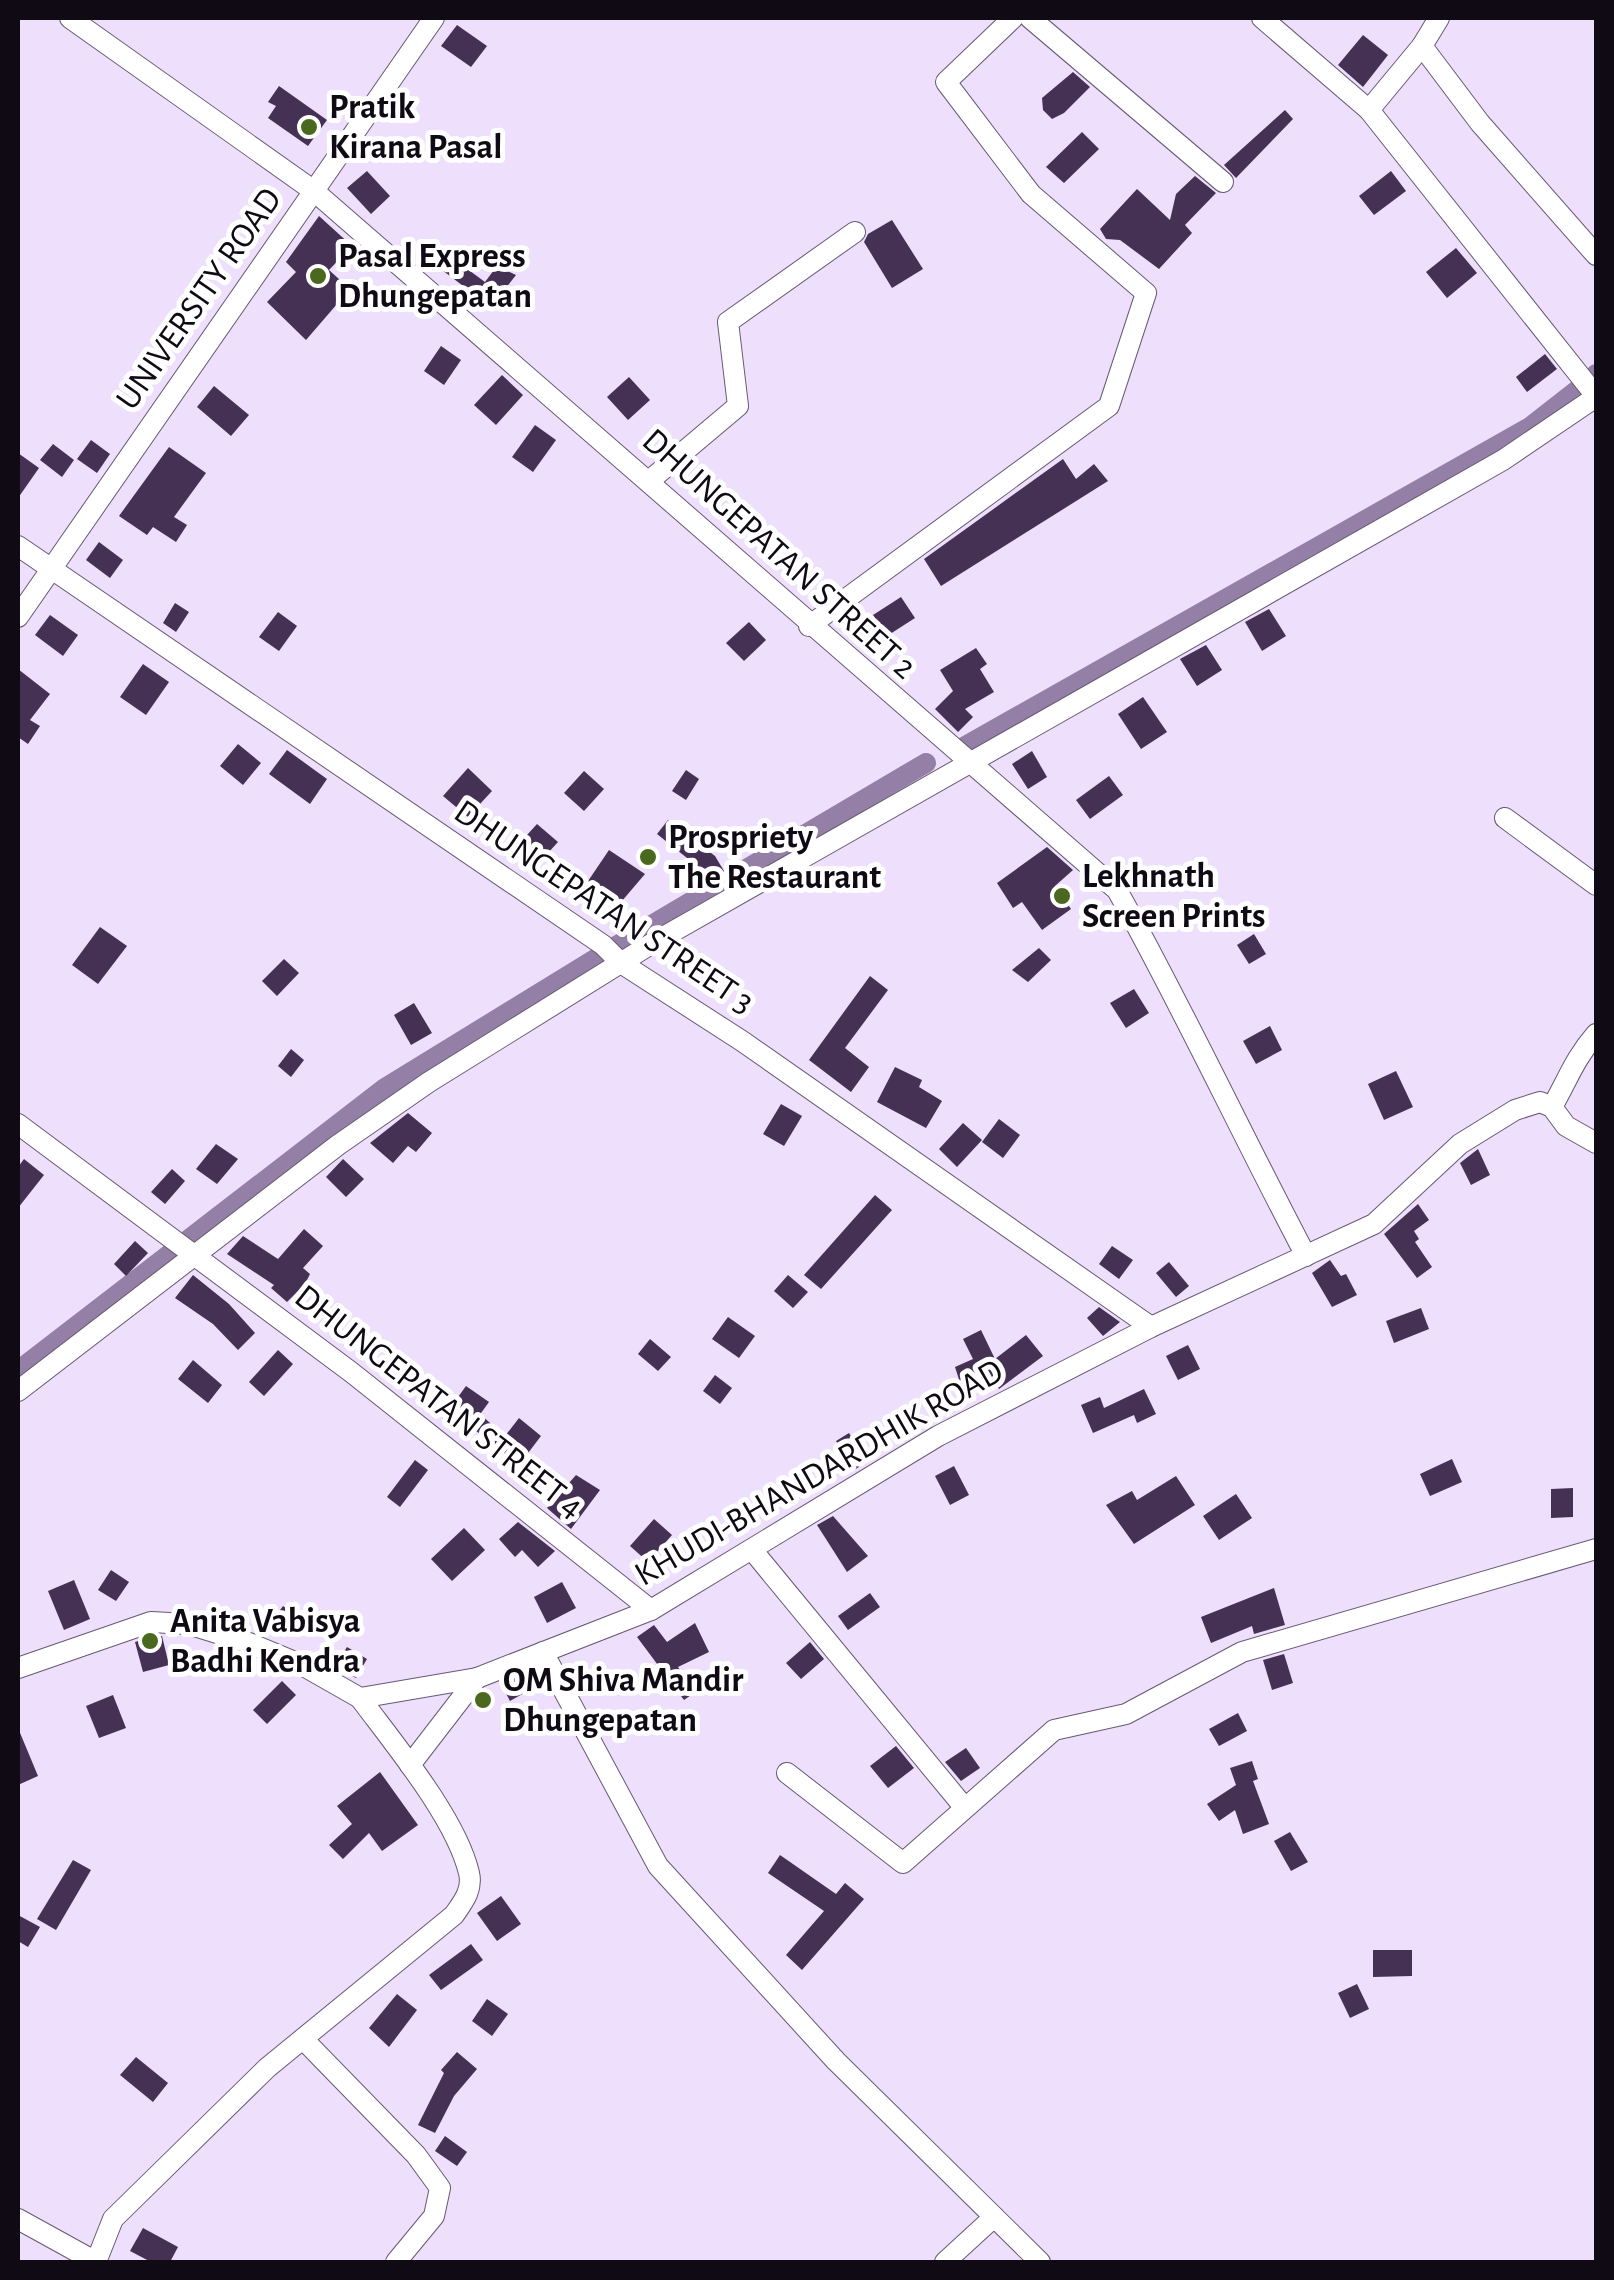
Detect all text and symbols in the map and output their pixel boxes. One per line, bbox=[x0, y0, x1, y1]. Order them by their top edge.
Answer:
place label: Pratik Kirana Pasal bbox=[329, 90, 503, 165]
marker: Pratik Kirana Pasal bbox=[298, 116, 320, 138]
street label: UNIVERSITY ROAD bbox=[110, 182, 288, 416]
place label: Pasal Express Dhungepatan bbox=[338, 239, 532, 314]
marker: Pasal Express Dhungepatan bbox=[307, 265, 329, 287]
street label: DHUNGEPATAN STREET 2 bbox=[636, 422, 922, 686]
street label: DHUNGEPATAN STREET 3 bbox=[448, 794, 760, 1020]
place label: Prospriety The Restaurant bbox=[668, 820, 881, 895]
marker: Prospriety The Restaurant bbox=[637, 846, 659, 868]
place label: Lekhnath Screen Prints bbox=[1082, 859, 1265, 934]
marker: Lekhnath Screen Prints bbox=[1051, 885, 1073, 907]
street label: DHUNGEPATAN STREET 4 bbox=[288, 1279, 590, 1525]
street label: KHUDI-BHANDARDHIK ROAD bbox=[629, 1353, 1009, 1593]
place label: Anita Vabisya Badhi Kendra bbox=[170, 1604, 361, 1679]
marker: Anita Vabisya Badhi Kendra bbox=[139, 1630, 161, 1652]
place label: OM Shiva Mandir Dhungepatan bbox=[503, 1663, 743, 1738]
marker: OM Shiva Mandir Dhungepatan bbox=[472, 1689, 494, 1711]

